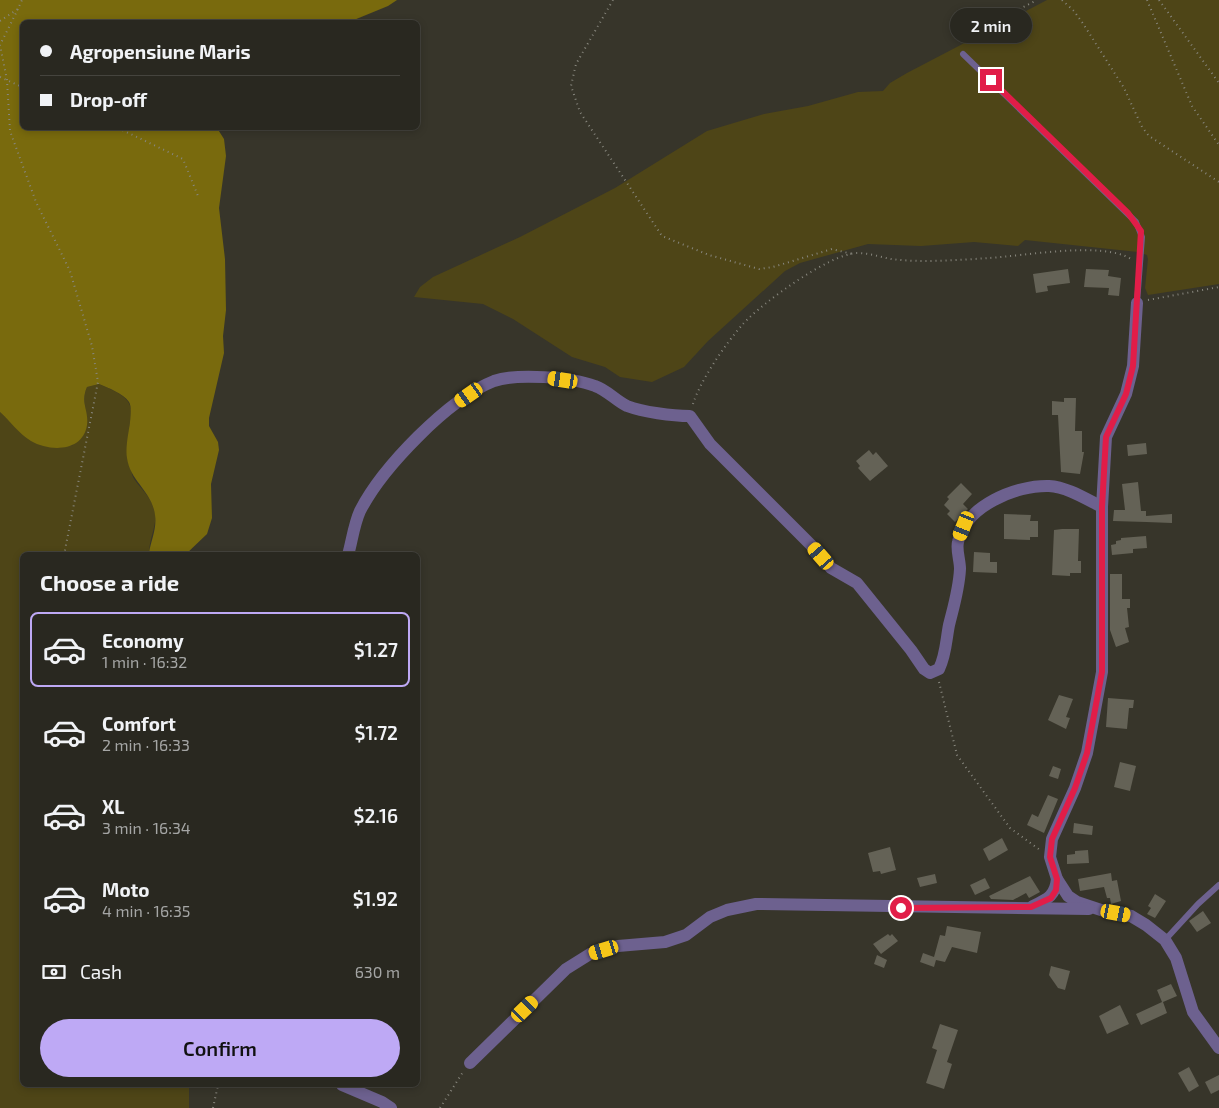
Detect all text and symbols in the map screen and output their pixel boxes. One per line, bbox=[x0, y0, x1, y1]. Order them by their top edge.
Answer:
callout: 2 min bbox=[950, 8, 1032, 42]
text: 2 min bbox=[971, 16, 1011, 35]
text: Agropensiune Maris bbox=[70, 40, 251, 63]
route end bbox=[980, 69, 1002, 91]
text: Drop-off bbox=[70, 88, 147, 111]
car bbox=[547, 370, 578, 390]
car bbox=[452, 380, 485, 410]
car bbox=[951, 509, 976, 543]
car bbox=[805, 540, 836, 572]
text: Choose a ride bbox=[40, 569, 179, 595]
icon: car bbox=[42, 627, 87, 672]
text: Economy bbox=[102, 629, 184, 652]
text: $1.27 bbox=[354, 638, 398, 661]
text: 1 min · 16:32 bbox=[102, 652, 187, 671]
icon: car bbox=[42, 710, 87, 755]
text: Comfort bbox=[102, 712, 176, 735]
text: $1.72 bbox=[355, 721, 398, 744]
text: 2 min · 16:33 bbox=[102, 735, 190, 754]
icon: car bbox=[42, 793, 87, 838]
text: XL bbox=[102, 795, 124, 818]
text: $2.16 bbox=[354, 804, 398, 827]
text: 3 min · 16:34 bbox=[102, 818, 191, 837]
icon: car bbox=[42, 876, 87, 921]
text: Moto bbox=[102, 878, 150, 901]
text: $1.92 bbox=[353, 887, 398, 910]
route start bbox=[890, 897, 912, 919]
text: 4 min · 16:35 bbox=[102, 901, 190, 920]
car bbox=[1099, 903, 1132, 923]
car bbox=[587, 938, 620, 962]
icon: cash bbox=[40, 958, 68, 986]
text: Cash bbox=[80, 960, 122, 983]
text: 630 m bbox=[355, 962, 400, 981]
car bbox=[508, 993, 541, 1025]
button: Confirm bbox=[40, 1019, 400, 1077]

